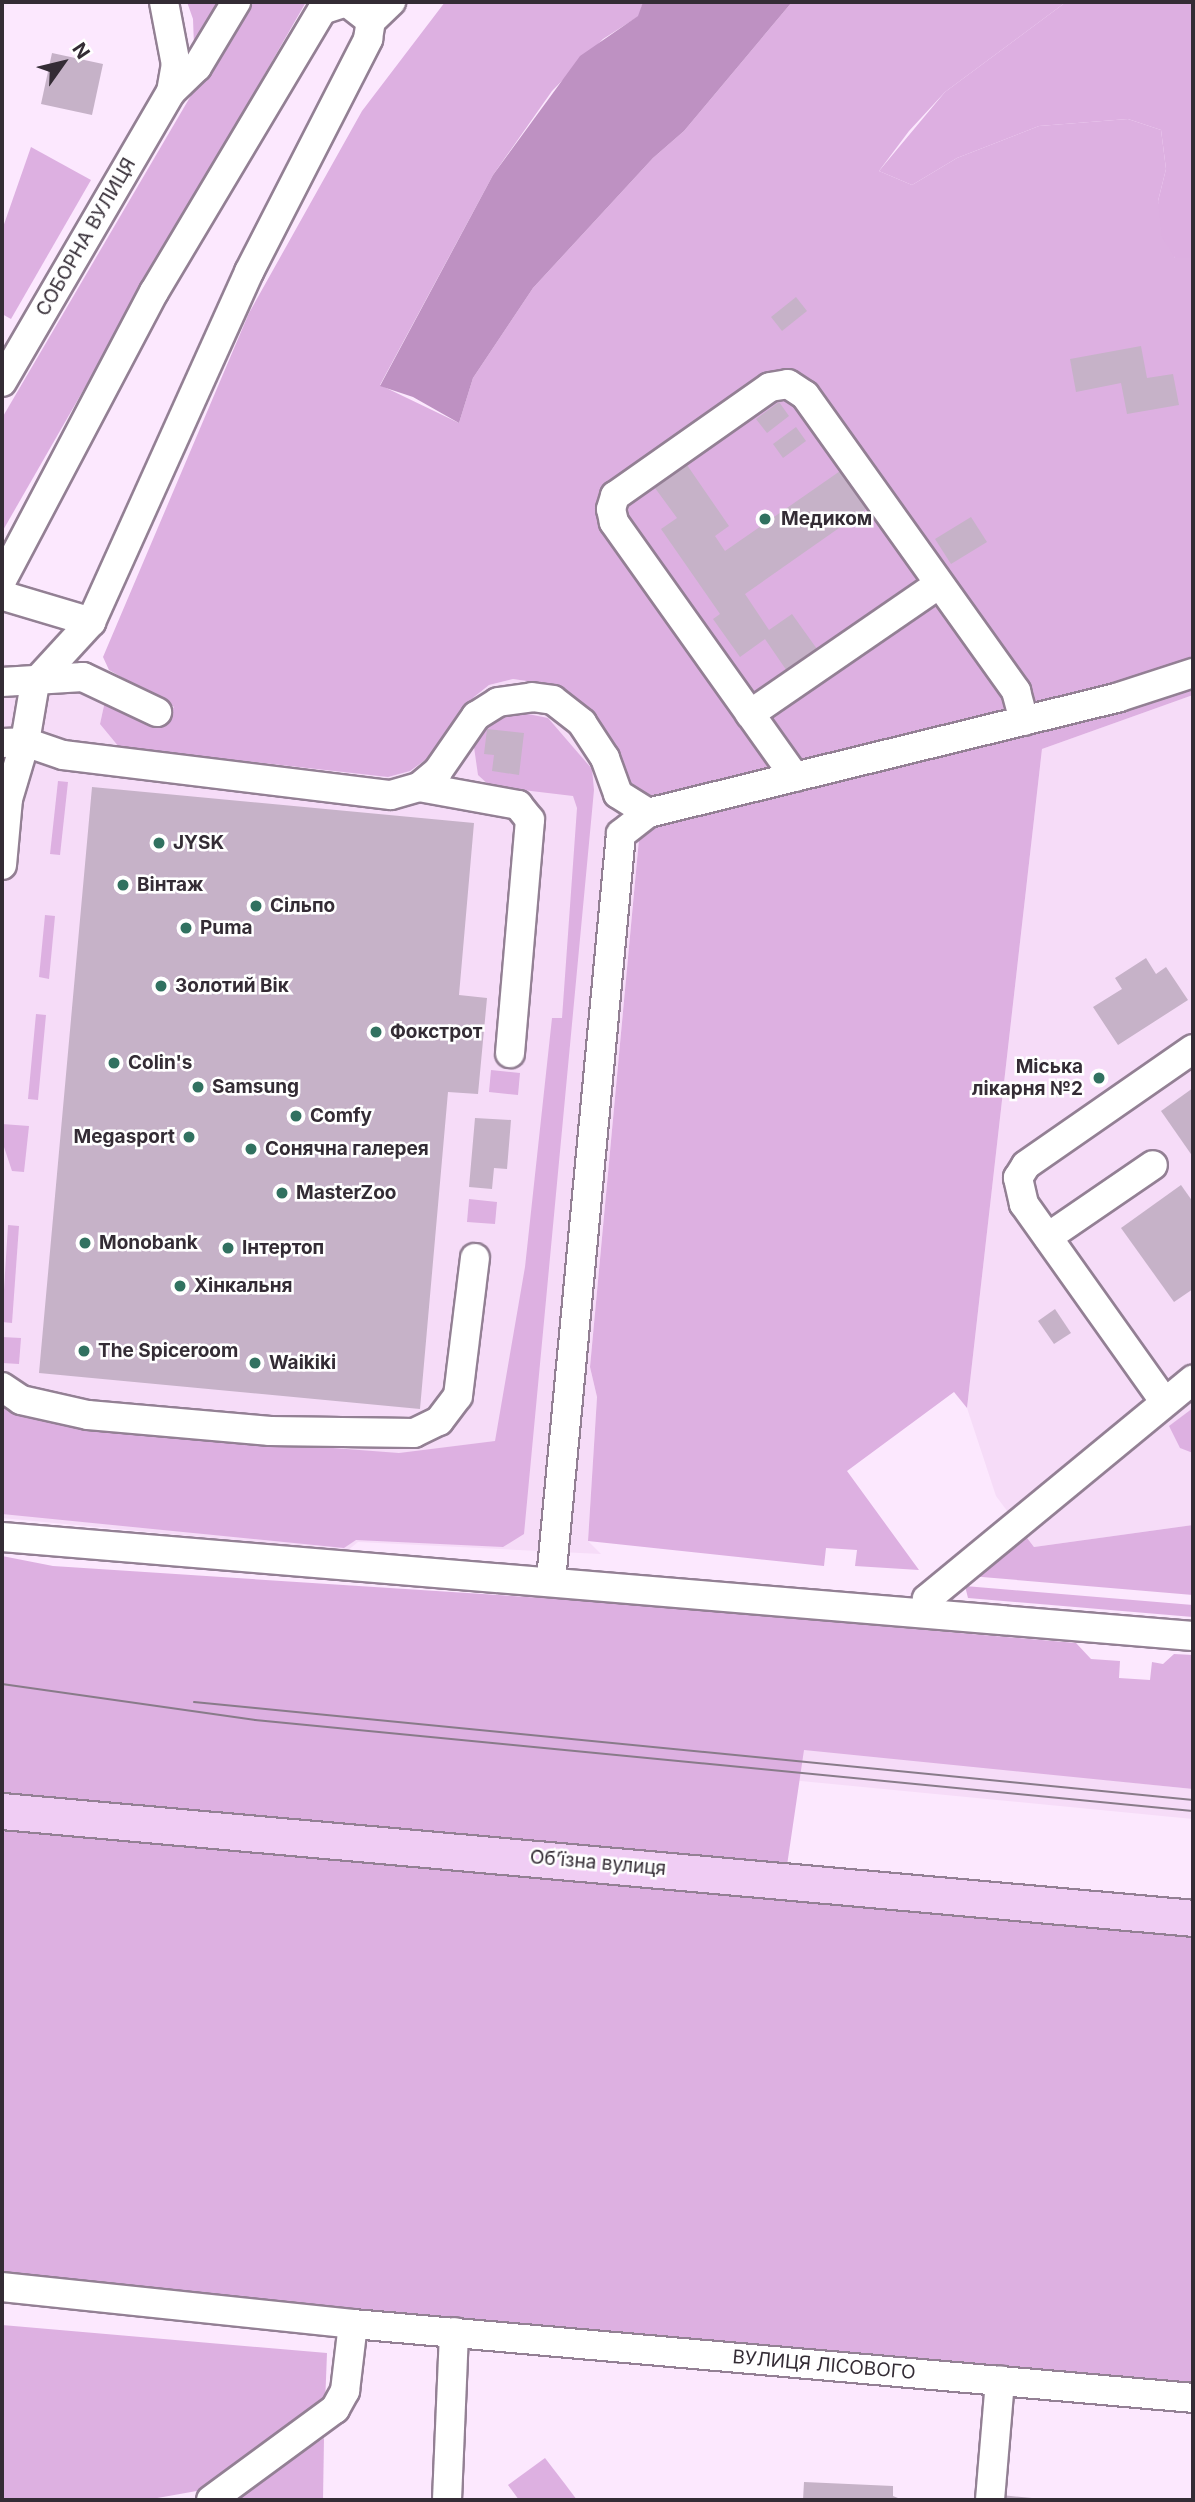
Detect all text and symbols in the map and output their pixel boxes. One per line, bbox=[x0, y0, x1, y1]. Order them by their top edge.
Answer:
north arrow bbox=[28, 28, 98, 98]
text: N bbox=[67, 39, 94, 63]
street label: СОБОРНА ВУЛИЦЯ bbox=[31, 154, 141, 320]
place label: Медиком bbox=[781, 508, 872, 530]
marker: Медиком bbox=[755, 509, 775, 529]
place label: JYSK bbox=[173, 832, 224, 854]
marker: JYSK bbox=[151, 835, 167, 851]
place label: Вінтаж bbox=[137, 874, 203, 896]
marker: Вінтаж bbox=[115, 877, 131, 893]
place label: Сільпо bbox=[270, 895, 335, 917]
marker: Сільпо bbox=[248, 898, 264, 914]
place label: Puma bbox=[200, 917, 253, 939]
marker: Puma bbox=[178, 920, 194, 936]
place label: Золотий Вік bbox=[175, 975, 289, 997]
marker: Золотий Вік bbox=[153, 978, 169, 994]
place label: Фокстрот bbox=[390, 1021, 483, 1043]
marker: Фокстрот bbox=[368, 1024, 384, 1040]
place label: Colin's bbox=[128, 1052, 192, 1074]
marker: Colin's bbox=[106, 1055, 122, 1071]
place label: Міська лікарня №2 bbox=[972, 1056, 1083, 1100]
marker: Міська лікарня №2 bbox=[1089, 1068, 1109, 1088]
place label: Samsung bbox=[212, 1076, 299, 1098]
marker: Samsung bbox=[190, 1079, 206, 1095]
place label: Comfy bbox=[310, 1105, 372, 1127]
marker: Comfy bbox=[288, 1108, 304, 1124]
place label: Megasport bbox=[74, 1126, 175, 1148]
marker: Megasport bbox=[181, 1129, 197, 1145]
place label: Сонячна галерея bbox=[265, 1138, 429, 1160]
marker: Сонячна галерея bbox=[243, 1141, 259, 1157]
place label: MasterZoo bbox=[296, 1182, 396, 1204]
marker: MasterZoo bbox=[274, 1185, 290, 1201]
place label: Monobank bbox=[99, 1232, 198, 1254]
marker: Monobank bbox=[77, 1235, 93, 1251]
place label: Інтертоп bbox=[242, 1237, 324, 1259]
marker: Інтертоп bbox=[220, 1240, 236, 1256]
place label: Хінкальня bbox=[194, 1275, 293, 1297]
marker: Хінкальня bbox=[172, 1278, 188, 1294]
place label: The Spiceroom bbox=[98, 1340, 238, 1362]
marker: The Spiceroom bbox=[76, 1343, 92, 1359]
place label: Waikiki bbox=[269, 1352, 336, 1374]
marker: Waikiki bbox=[247, 1355, 263, 1371]
street label: Обʼїзна вулиця bbox=[529, 1846, 667, 1880]
street label: ВУЛИЦЯ ЛІСОВОГО bbox=[731, 2346, 917, 2384]

